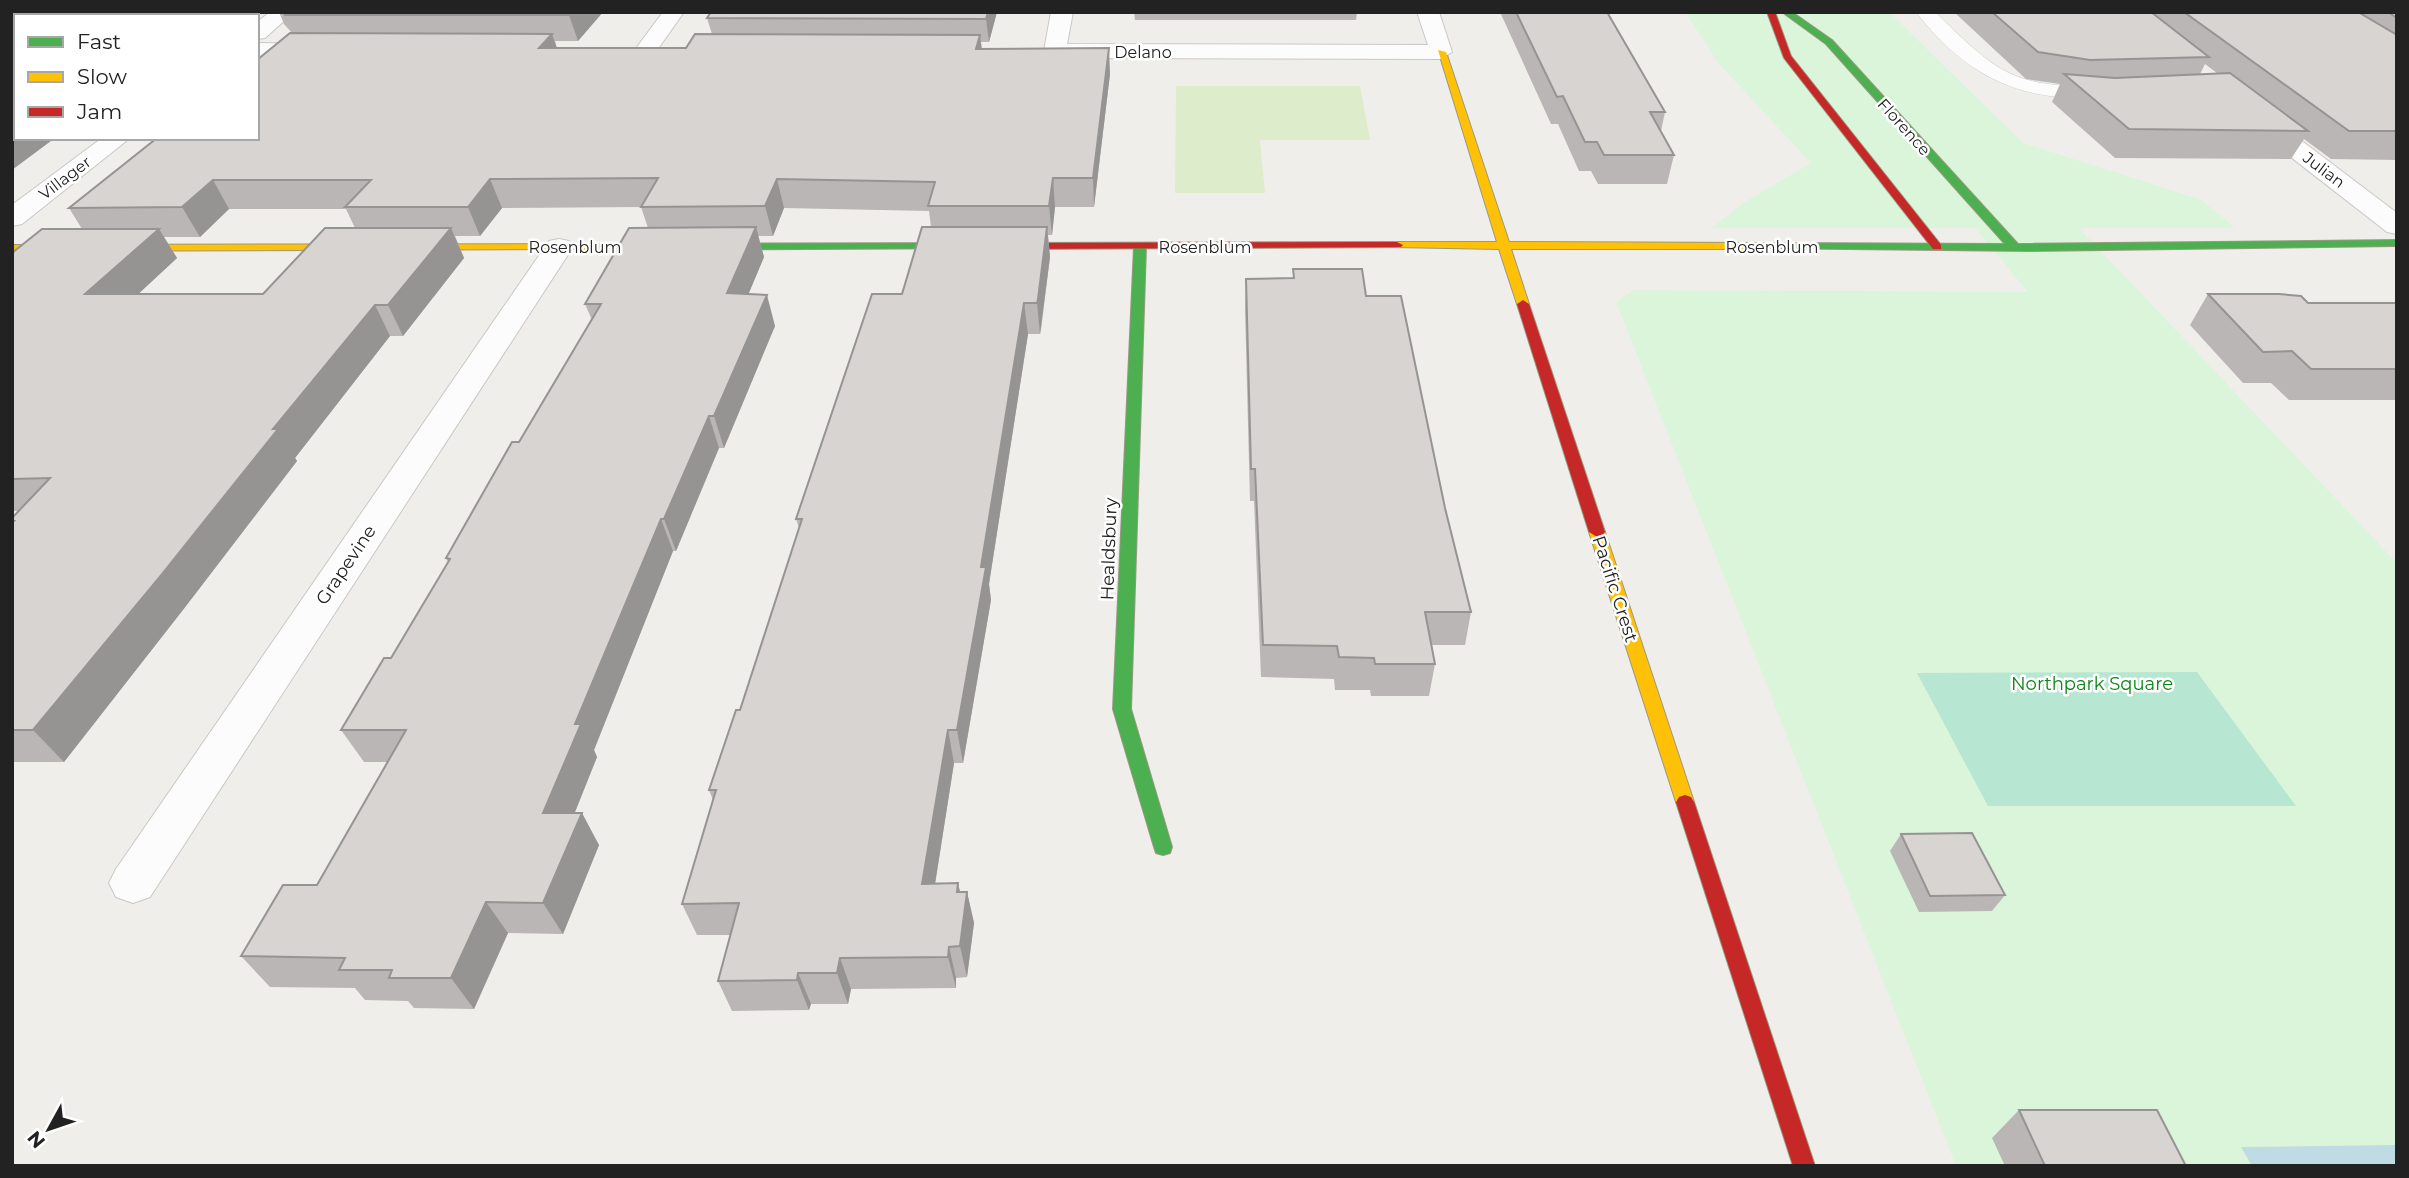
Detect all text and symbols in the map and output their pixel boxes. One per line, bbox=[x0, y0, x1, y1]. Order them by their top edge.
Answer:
legend bbox=[14, 14, 259, 140]
text: Fast bbox=[77, 29, 121, 54]
street label: Delano bbox=[1114, 43, 1172, 62]
text: Slow bbox=[77, 64, 127, 89]
street label: Florence bbox=[1874, 95, 1934, 159]
text: Jam bbox=[76, 99, 122, 124]
street label: Julian bbox=[2298, 147, 2349, 192]
street label: Villager bbox=[35, 152, 95, 204]
street label: Rosenblum bbox=[529, 238, 621, 257]
street label: Rosenblum bbox=[1159, 238, 1251, 257]
street label: Rosenblum bbox=[1726, 238, 1818, 257]
street label: Healdsbury bbox=[1096, 497, 1122, 601]
street label: Grapevine bbox=[311, 521, 381, 609]
street label: Pacific Crest bbox=[1587, 533, 1643, 645]
park label: Northpark Square bbox=[2011, 673, 2173, 695]
north arrow bbox=[14, 1094, 84, 1164]
text: N bbox=[23, 1126, 50, 1153]

